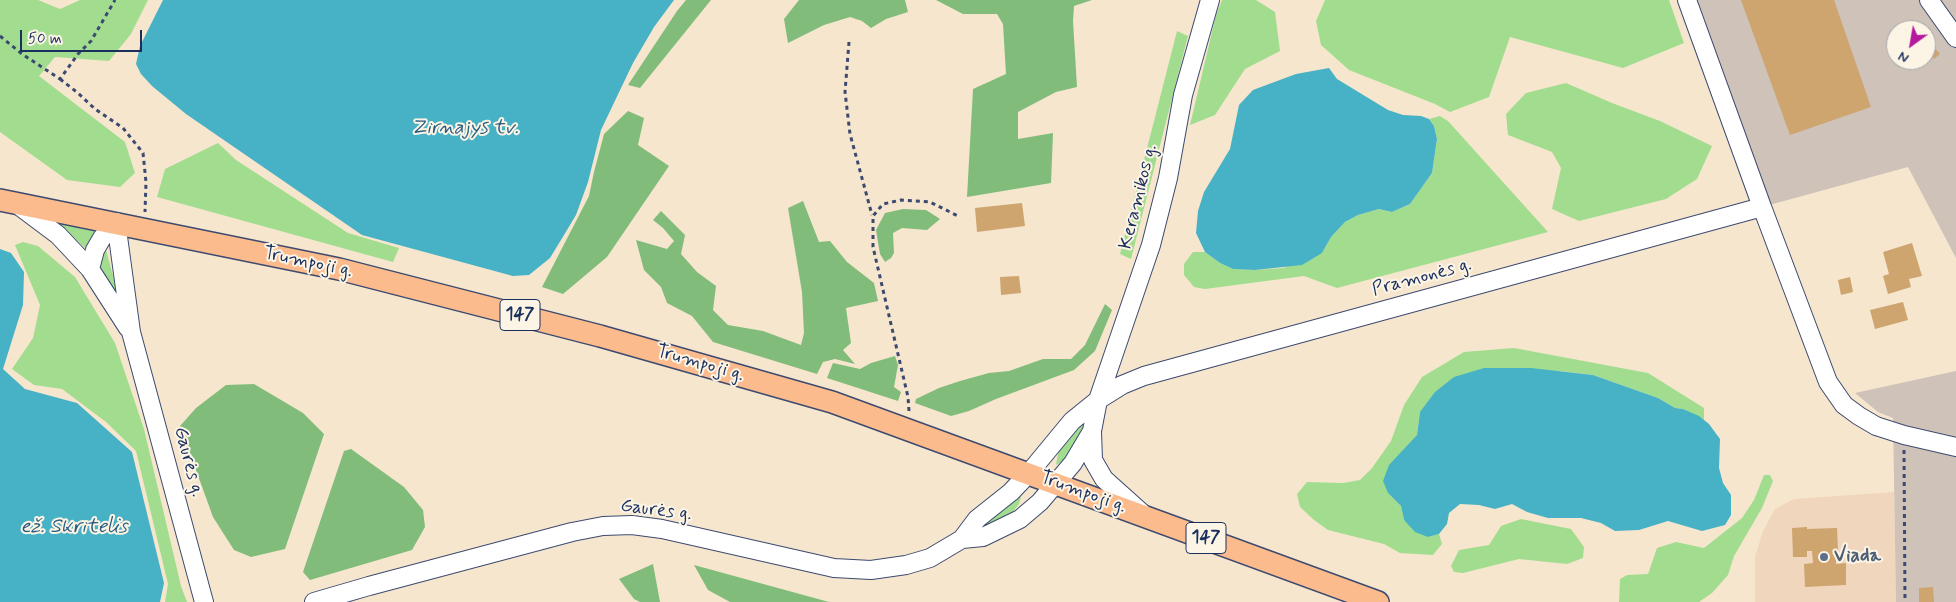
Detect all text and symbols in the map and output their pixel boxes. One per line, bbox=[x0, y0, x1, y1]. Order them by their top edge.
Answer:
scale bar bbox=[22, 20, 145, 52]
north arrow bbox=[1886, 20, 1936, 70]
text: 50 m bbox=[28, 29, 62, 49]
text: N bbox=[1895, 47, 1912, 67]
water label: Zirnajys tv. bbox=[411, 117, 519, 141]
street label: Keramikos g. bbox=[1115, 142, 1163, 252]
street label: Trumpoji g. bbox=[261, 242, 355, 284]
street label: Pramonės g. bbox=[1370, 254, 1474, 302]
road number: 147 bbox=[500, 300, 540, 330]
street label: Trumpoji g. bbox=[653, 341, 747, 387]
street label: Gaurės g. bbox=[168, 424, 208, 500]
street label: Trumpoji g. bbox=[1037, 467, 1129, 519]
street label: Gaurės g. bbox=[619, 495, 693, 527]
water label: ež. Skritelis bbox=[21, 516, 127, 540]
road number: 147 bbox=[1186, 522, 1226, 554]
place label: Viada bbox=[1834, 546, 1881, 568]
marker: Viada bbox=[1818, 551, 1830, 563]

